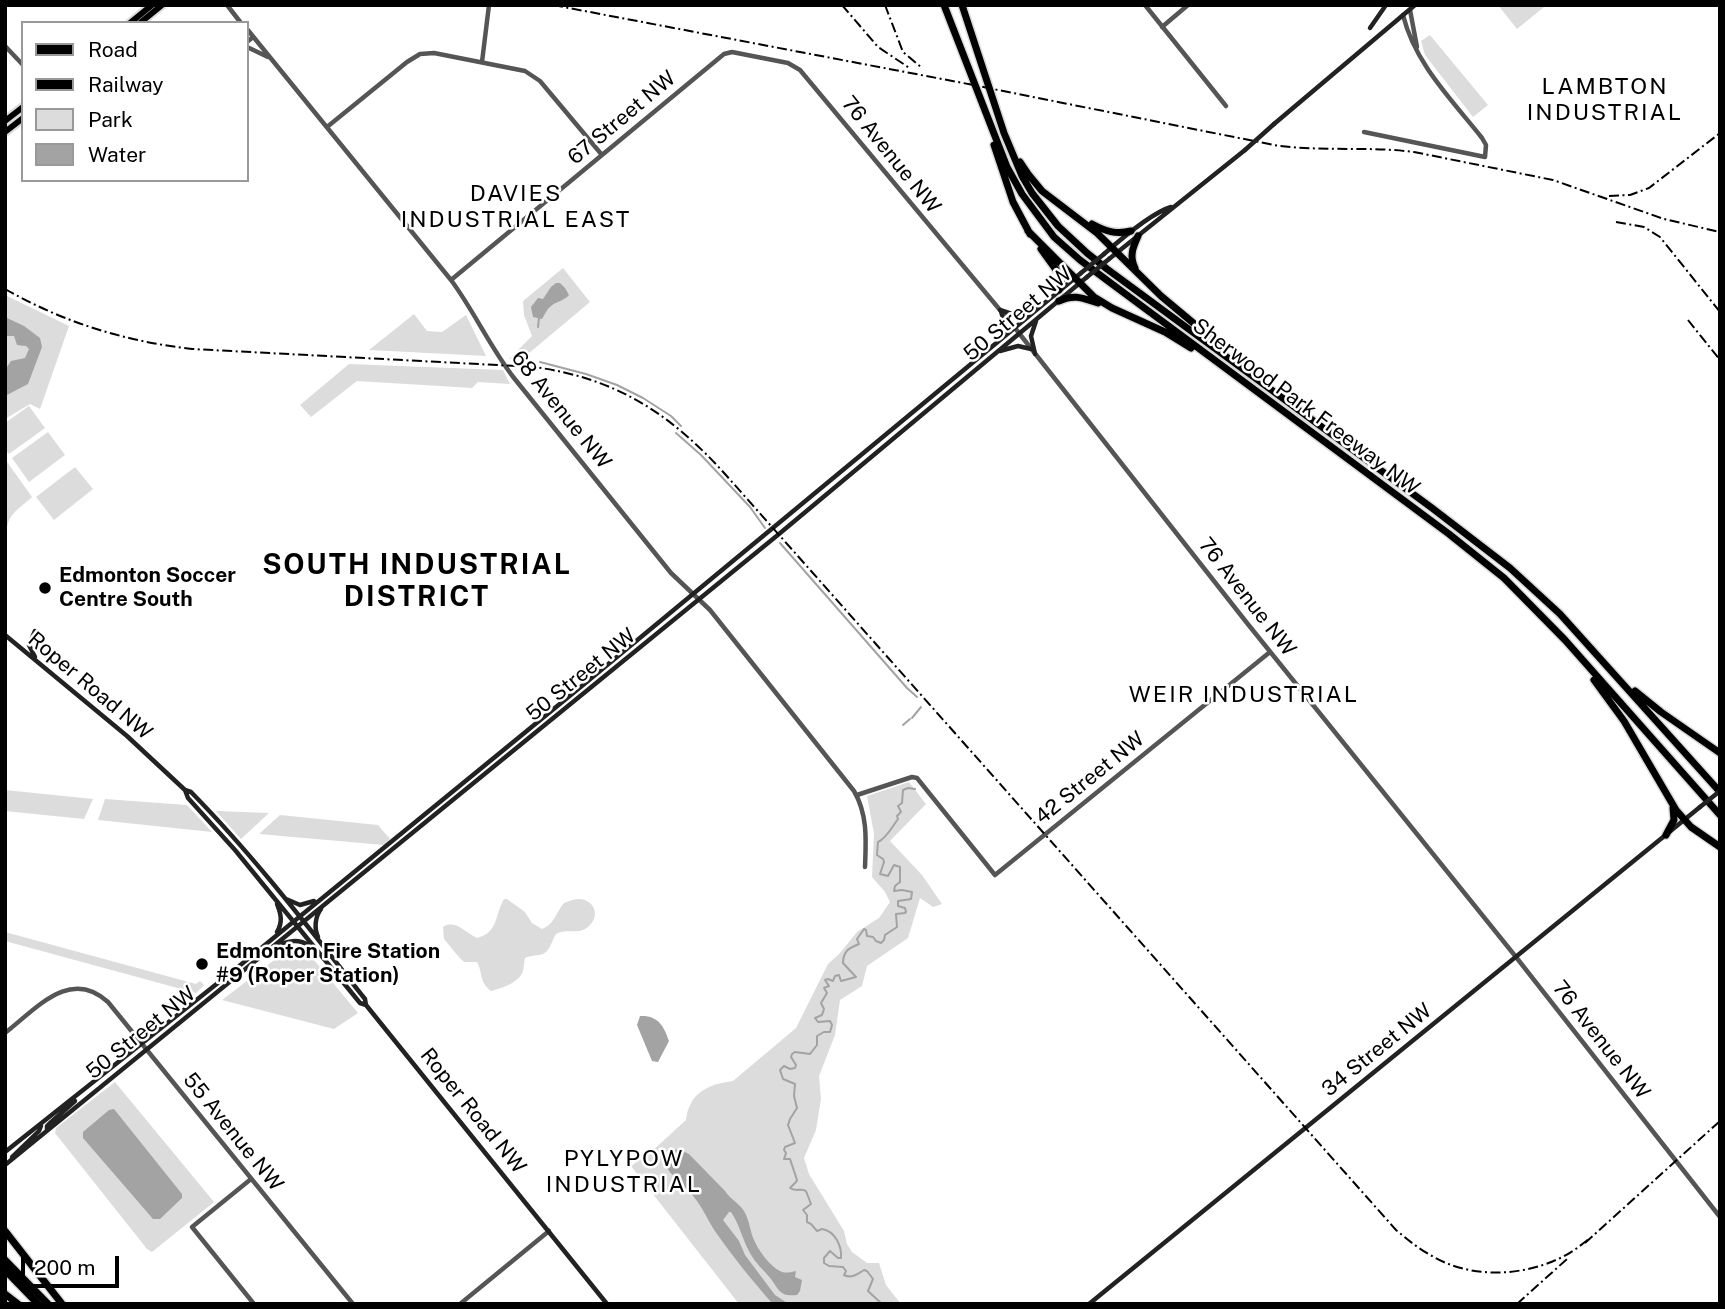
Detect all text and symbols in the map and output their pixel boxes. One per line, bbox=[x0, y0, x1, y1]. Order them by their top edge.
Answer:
legend bbox=[21, 21, 248, 182]
text: Road bbox=[88, 37, 138, 62]
street label: 67 Street NW bbox=[563, 66, 681, 170]
text: Railway bbox=[88, 72, 164, 97]
district label: LAMBTON INDUSTRIAL bbox=[1528, 73, 1682, 127]
street label: 76 Avenue NW bbox=[836, 91, 946, 219]
text: Park bbox=[88, 107, 133, 132]
text: Water bbox=[88, 142, 146, 167]
district label: DAVIES INDUSTRIAL EAST bbox=[403, 180, 629, 234]
street label: 50 Street NW bbox=[959, 261, 1077, 367]
street label: Sherwood Park Freeway NW bbox=[1188, 313, 1424, 501]
street label: 68 Avenue NW bbox=[506, 346, 616, 474]
street label: 76 Avenue NW bbox=[1193, 533, 1301, 661]
district label: SOUTH INDUSTRIAL DISTRICT bbox=[264, 548, 570, 614]
place label: Edmonton Soccer Centre South bbox=[59, 563, 236, 613]
marker: Edmonton Soccer Centre South bbox=[37, 580, 53, 596]
street label: 50 Street NW bbox=[521, 623, 641, 727]
street label: Roper Road NW bbox=[23, 627, 157, 745]
district label: WEIR INDUSTRIAL bbox=[1131, 681, 1357, 709]
street label: 42 Street NW bbox=[1030, 726, 1150, 830]
place label: Edmonton Fire Station #9 (Roper Station) bbox=[216, 939, 440, 989]
marker: Edmonton Fire Station #9 (Roper Station) bbox=[194, 956, 210, 972]
street label: 76 Avenue NW bbox=[1547, 976, 1655, 1104]
street label: 50 Street NW bbox=[81, 981, 201, 1085]
street label: 34 Street NW bbox=[1317, 998, 1437, 1102]
street label: Roper Road NW bbox=[415, 1043, 531, 1179]
street label: 55 Avenue NW bbox=[178, 1068, 288, 1196]
district label: PYLYPOW INDUSTRIAL bbox=[547, 1145, 701, 1199]
scale bar bbox=[24, 1242, 122, 1286]
text: 200 m bbox=[34, 1255, 95, 1280]

